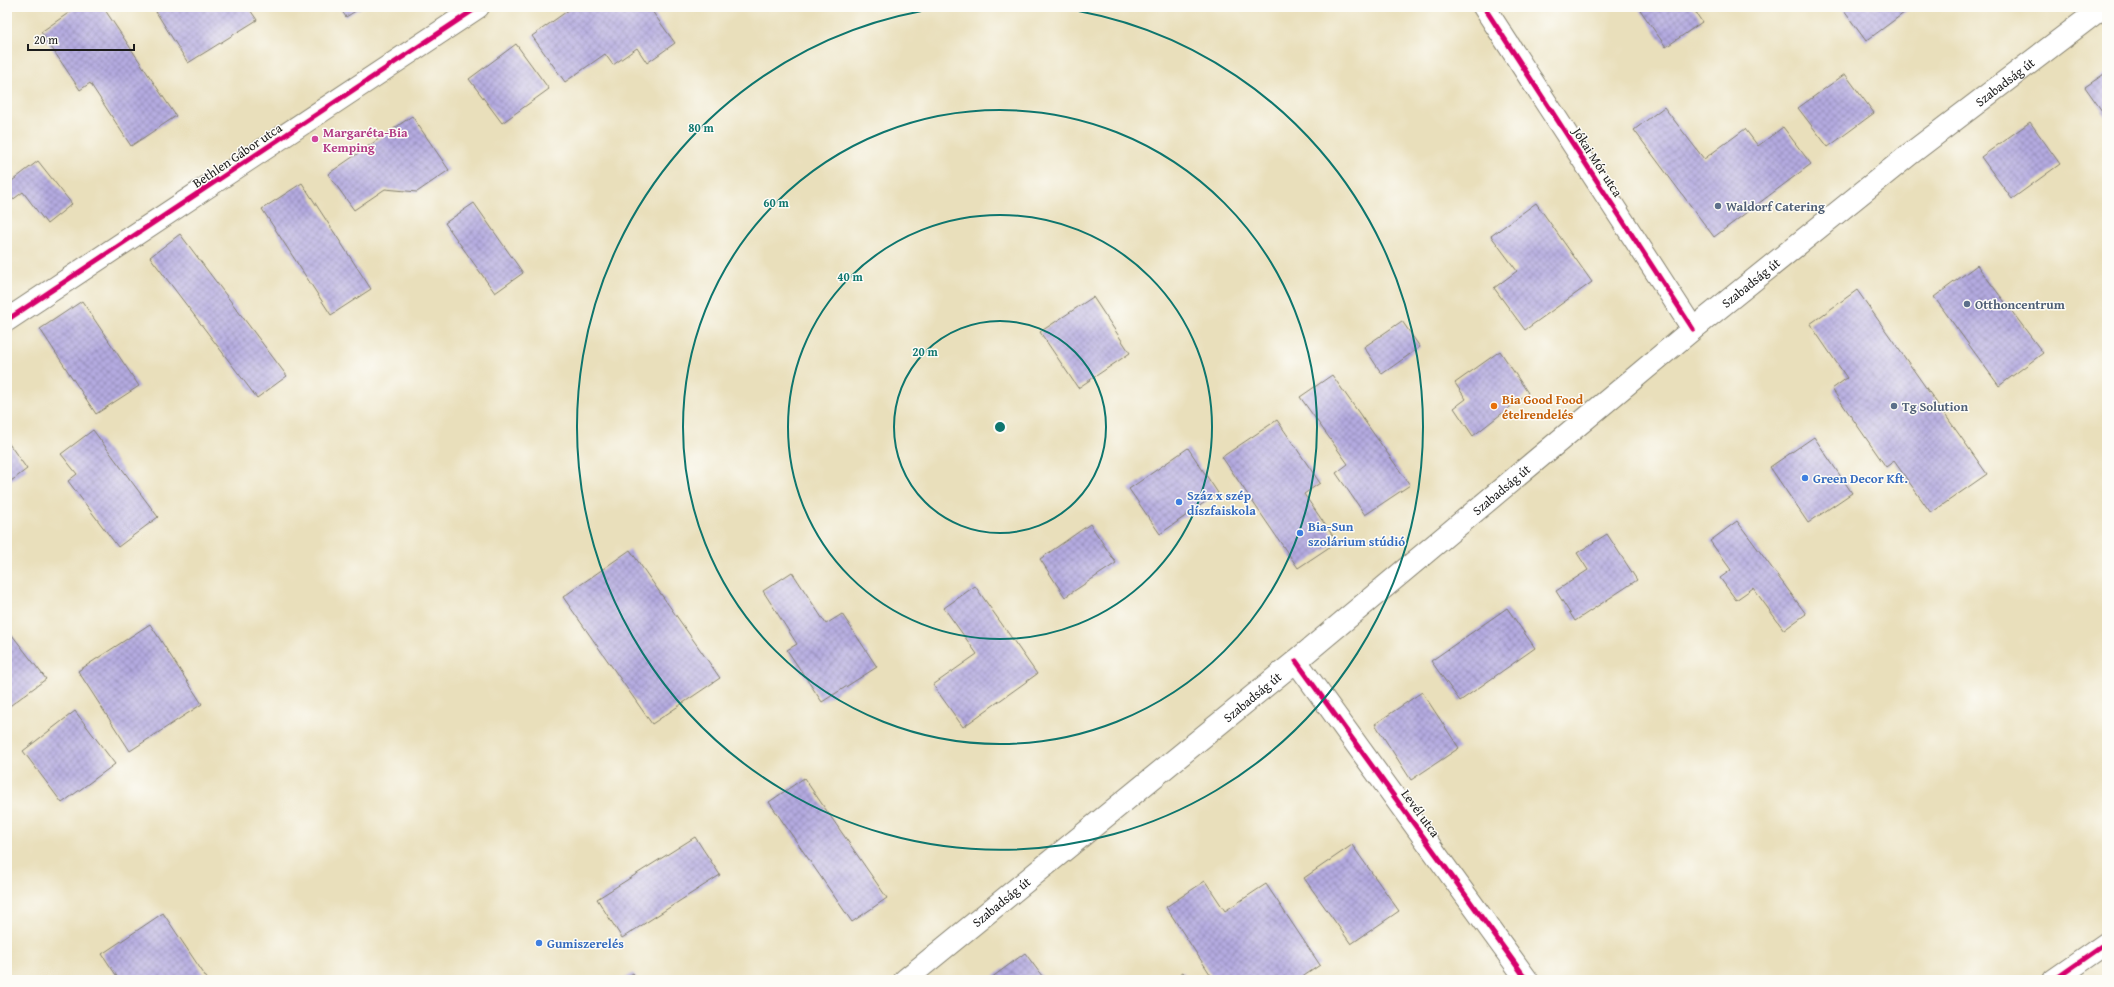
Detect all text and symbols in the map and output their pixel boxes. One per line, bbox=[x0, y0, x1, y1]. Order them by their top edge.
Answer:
scale bar bbox=[28, 26, 134, 52]
text: 20 m bbox=[34, 31, 58, 48]
street label: Szabadság út bbox=[1971, 53, 2039, 111]
street label: Bethlen Gábor utca bbox=[189, 118, 286, 192]
text: 80 m bbox=[688, 119, 714, 136]
street label: Jókai Mór utca bbox=[1567, 122, 1628, 201]
place label: Margaréta-Bia Kemping bbox=[323, 123, 408, 157]
marker: Margaréta-Bia Kemping bbox=[310, 134, 320, 144]
text: 60 m bbox=[763, 194, 789, 211]
place label: Waldorf Catering bbox=[1726, 197, 1825, 216]
marker: Waldorf Catering bbox=[1713, 201, 1723, 211]
street label: Szabadság út bbox=[1717, 253, 1784, 313]
text: 40 m bbox=[837, 268, 863, 285]
place label: Otthoncentrum bbox=[1975, 295, 2066, 314]
marker: Otthoncentrum bbox=[1962, 299, 1972, 309]
text: 20 m bbox=[912, 343, 938, 360]
place label: Bia Good Food ételrendelés bbox=[1502, 390, 1584, 424]
place label: Tg Solution bbox=[1902, 397, 1968, 416]
marker: Bia Good Food ételrendelés bbox=[1489, 401, 1499, 411]
marker: Tg Solution bbox=[1889, 401, 1899, 411]
centre of rings bbox=[993, 420, 1007, 434]
street label: Szabadság út bbox=[1468, 460, 1535, 520]
place label: Green Decor Kft. bbox=[1813, 469, 1908, 488]
marker: Green Decor Kft. bbox=[1800, 473, 1810, 483]
place label: Száz x szép díszfaiskola bbox=[1187, 486, 1256, 520]
marker: Száz x szép díszfaiskola bbox=[1174, 497, 1184, 507]
place label: Bia-Sun szolárium stúdió bbox=[1308, 517, 1405, 551]
marker: Bia-Sun szolárium stúdió bbox=[1295, 528, 1305, 538]
street label: Szabadság út bbox=[1219, 667, 1286, 727]
street label: Levél utca bbox=[1397, 785, 1445, 842]
street label: Szabadság út bbox=[968, 872, 1035, 932]
place label: Gumiszerelés bbox=[547, 934, 624, 953]
marker: Gumiszerelés bbox=[534, 938, 544, 948]

